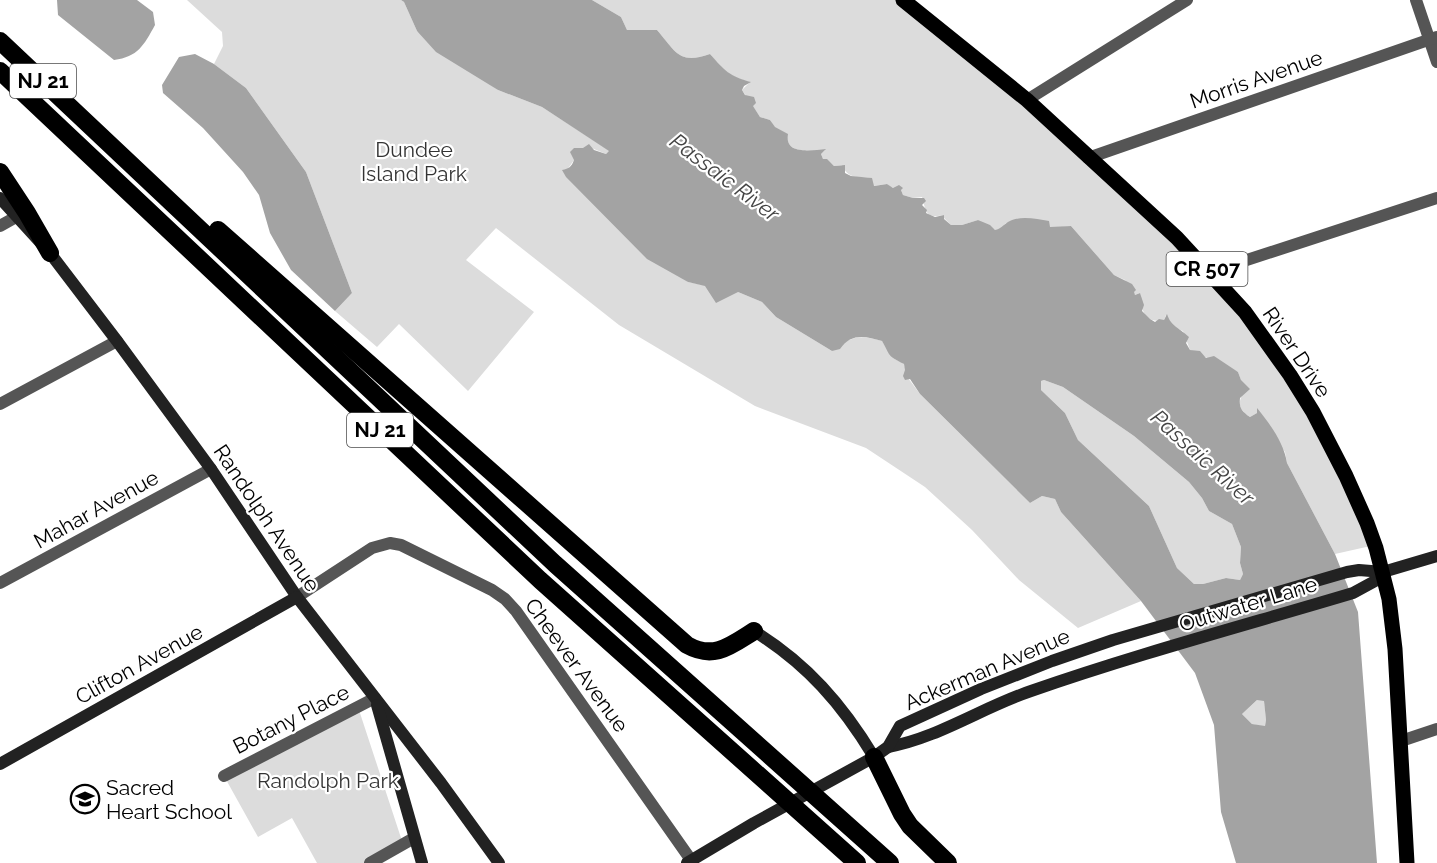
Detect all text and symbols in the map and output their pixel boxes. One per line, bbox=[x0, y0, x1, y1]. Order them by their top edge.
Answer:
street label: Morris Avenue bbox=[1186, 45, 1326, 113]
road number: NJ 21 bbox=[10, 64, 76, 98]
water label: Passaic River bbox=[665, 127, 786, 227]
park label: Dundee Island Park bbox=[361, 137, 467, 186]
road number: CR 507 bbox=[1166, 252, 1248, 286]
street label: River Drive bbox=[1258, 302, 1336, 402]
water label: Passaic River bbox=[1146, 404, 1261, 511]
road number: NJ 21 bbox=[347, 413, 413, 447]
street label: Randolph Avenue bbox=[209, 440, 325, 596]
street label: Mahar Avenue bbox=[29, 464, 163, 554]
street label: Outwater Lane bbox=[1176, 571, 1320, 637]
street label: Cheever Avenue bbox=[520, 593, 634, 737]
street label: Clifton Avenue bbox=[71, 619, 207, 709]
street label: Ackerman Avenue bbox=[901, 623, 1073, 715]
street label: Botany Place bbox=[229, 679, 353, 759]
park label: Randolph Park bbox=[257, 768, 399, 793]
place label: Sacred Heart School bbox=[106, 775, 232, 824]
school or university icon: Sacred Heart School bbox=[69, 783, 101, 815]

